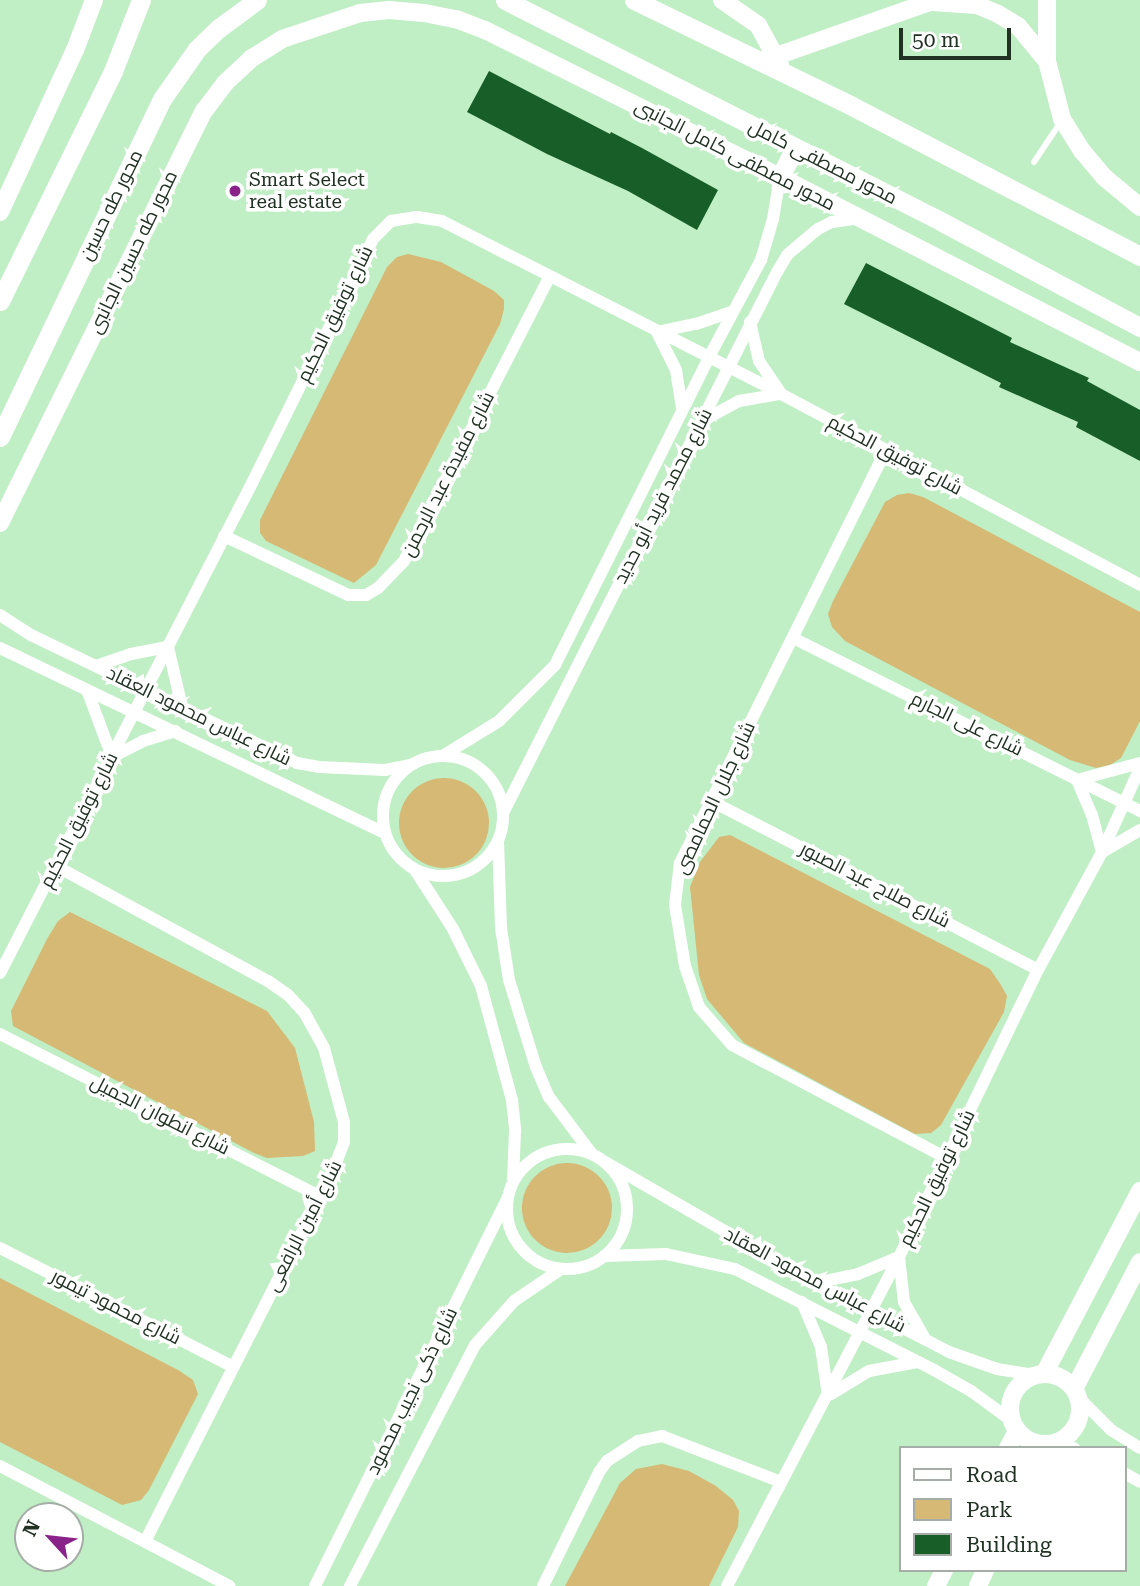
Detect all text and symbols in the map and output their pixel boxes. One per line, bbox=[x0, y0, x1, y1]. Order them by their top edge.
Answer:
scale bar bbox=[902, 14, 1014, 58]
text: 50 m bbox=[912, 28, 960, 52]
street label: محور مصطفى كامل الجانبى bbox=[631, 94, 839, 216]
street label: محور مصطفى كامل bbox=[745, 115, 901, 209]
street label: محور طه حسين bbox=[74, 146, 148, 264]
street label: محور طه حسين الجانبى bbox=[84, 167, 182, 337]
place label: Smart Select real estate bbox=[249, 169, 365, 213]
marker: Smart Select real estate bbox=[227, 183, 243, 199]
street label: شارع توفيق الحكيم bbox=[292, 242, 378, 386]
street label: شارع مفيدة عبد الرحمن bbox=[397, 388, 499, 560]
street label: شارع محمد فريد أبو حديد bbox=[609, 404, 717, 588]
street label: شارع توفيق الحكيم bbox=[824, 410, 966, 500]
street label: شارع عباس محمود العقاد bbox=[103, 661, 295, 771]
street label: شارع على الجارم bbox=[907, 687, 1027, 761]
street label: شارع جلال الحمامصى bbox=[670, 718, 760, 878]
street label: شارع توفيق الحكيم bbox=[35, 748, 123, 892]
street label: شارع صلاح عبد الصبور bbox=[796, 837, 954, 933]
street label: شارع انطوان الجميل bbox=[87, 1070, 233, 1160]
street label: شارع توفيق الحكيم bbox=[894, 1106, 980, 1250]
street label: شارع أمين الرافعى bbox=[261, 1157, 347, 1295]
street label: شارع عباس محمود العقاد bbox=[720, 1222, 910, 1338]
street label: شارع محمود تيمور bbox=[47, 1264, 185, 1350]
street label: شارع ذكى نجيب محمود bbox=[362, 1304, 462, 1478]
legend bbox=[898, 1446, 1126, 1572]
text: Road bbox=[966, 1463, 1018, 1487]
text: Park bbox=[966, 1498, 1012, 1522]
north arrow bbox=[14, 1502, 84, 1572]
text: N bbox=[18, 1516, 45, 1540]
text: Building bbox=[966, 1533, 1052, 1557]

